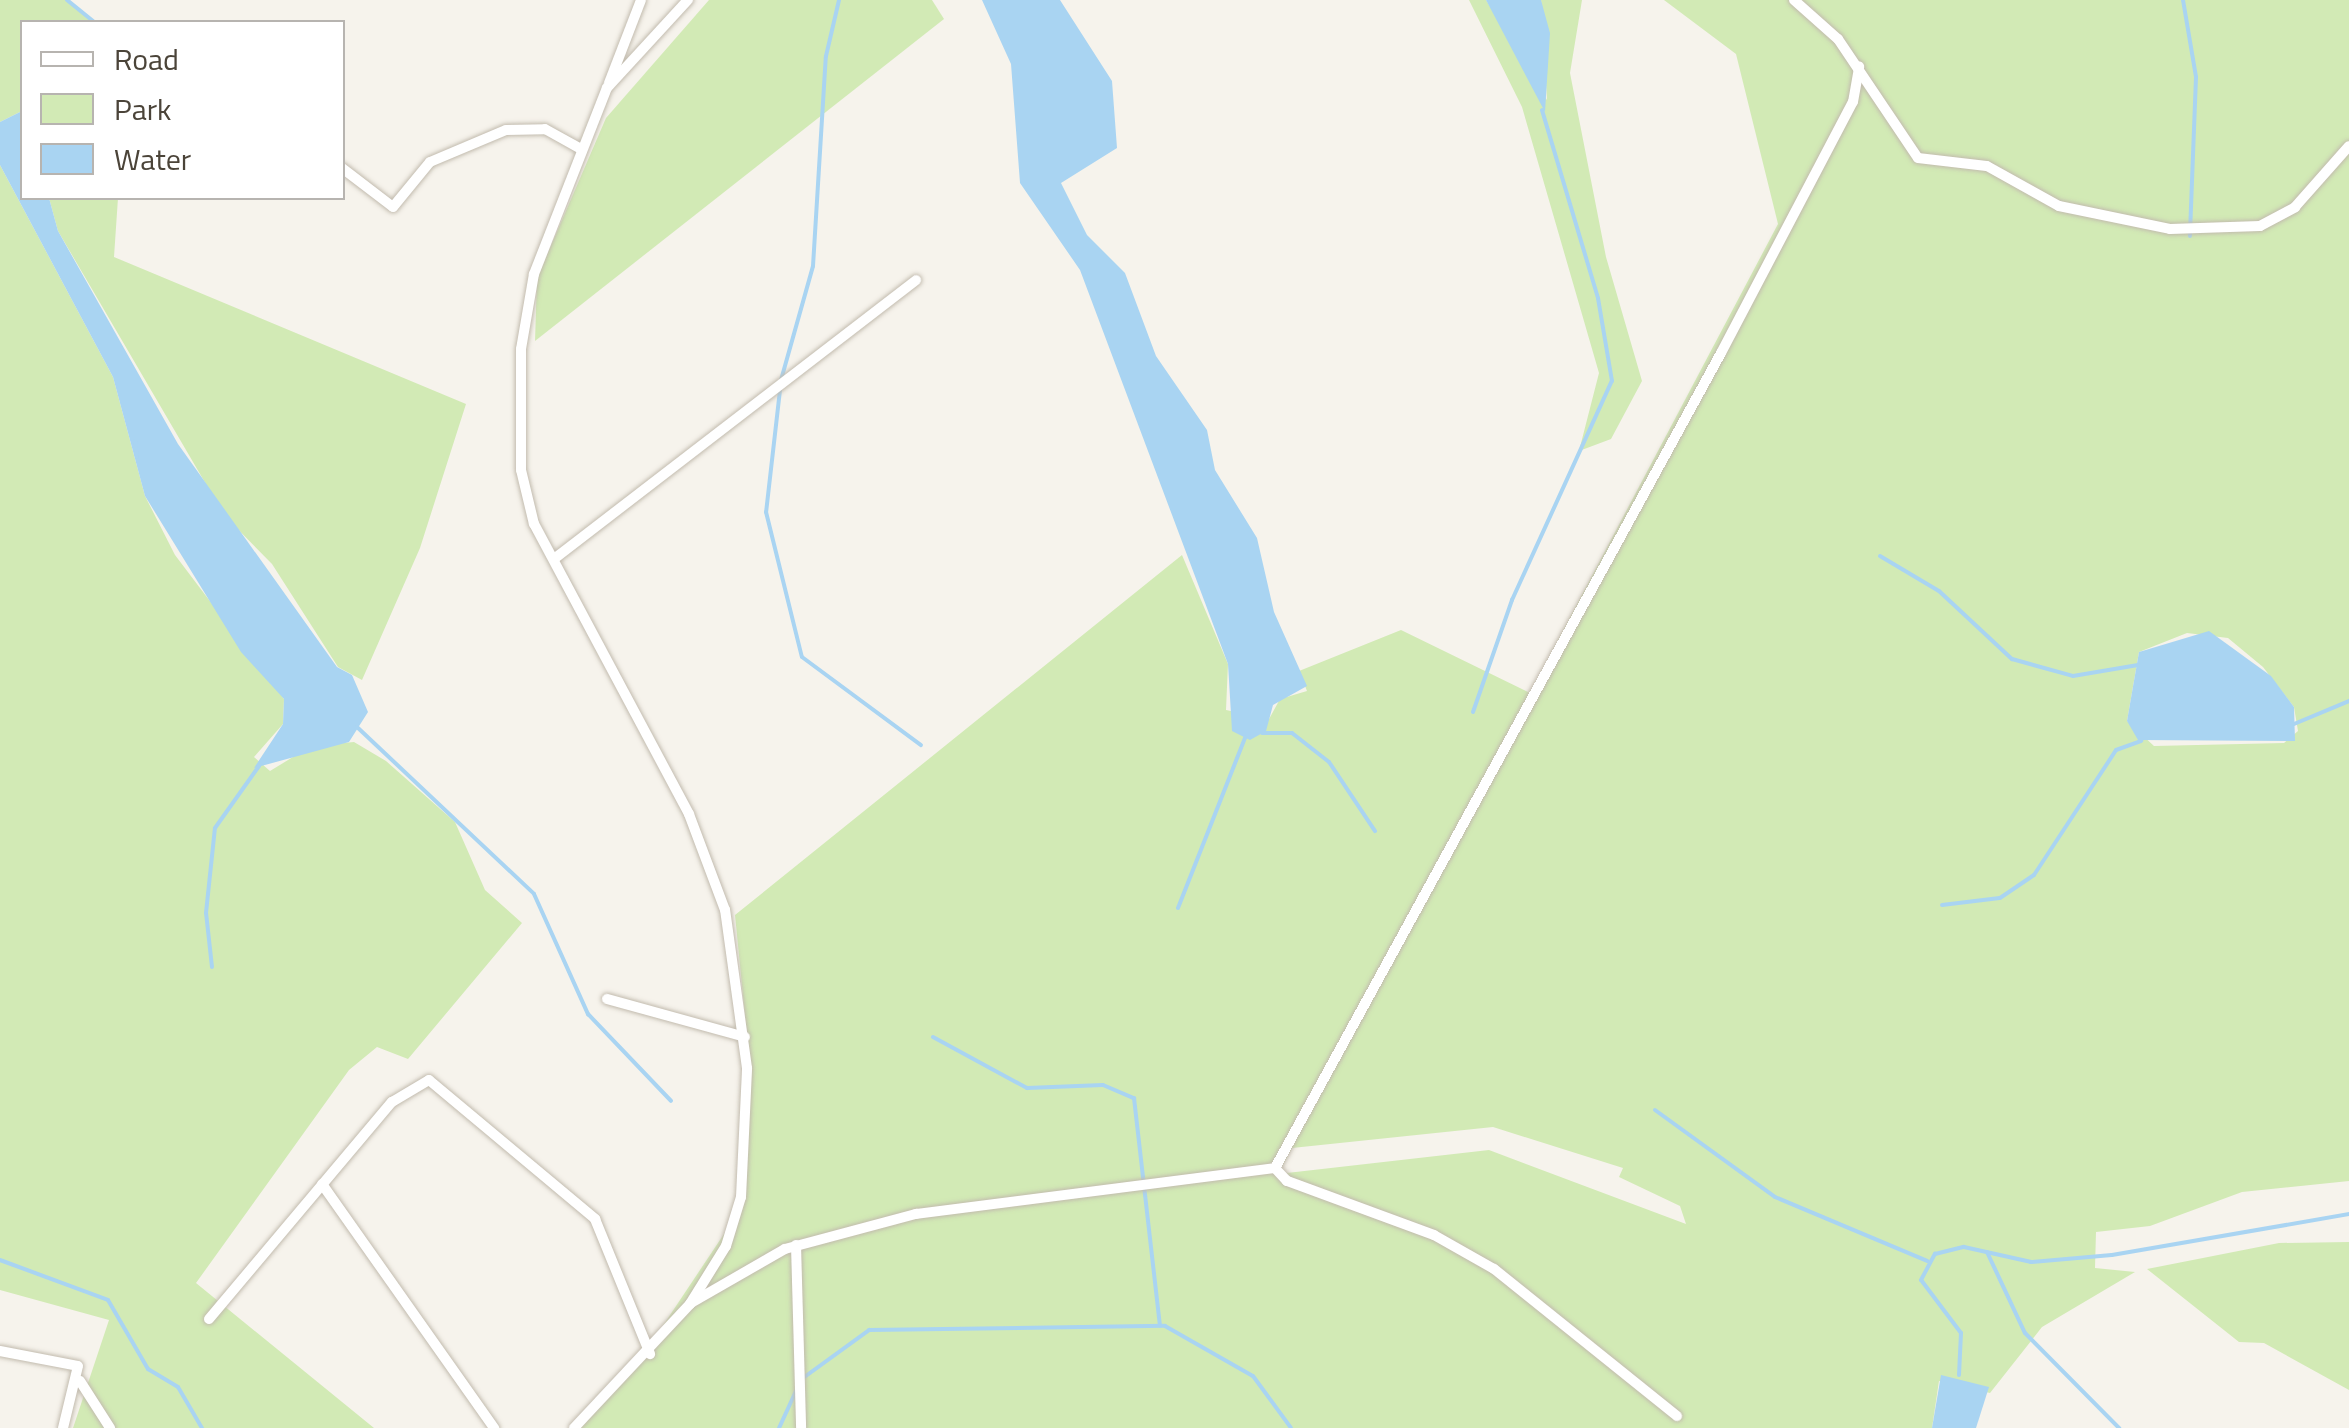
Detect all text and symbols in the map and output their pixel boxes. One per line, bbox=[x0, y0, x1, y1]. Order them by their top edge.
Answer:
legend bbox=[20, 20, 345, 200]
text: Road bbox=[114, 36, 179, 82]
text: Park bbox=[114, 86, 171, 132]
text: Water bbox=[114, 136, 191, 182]

